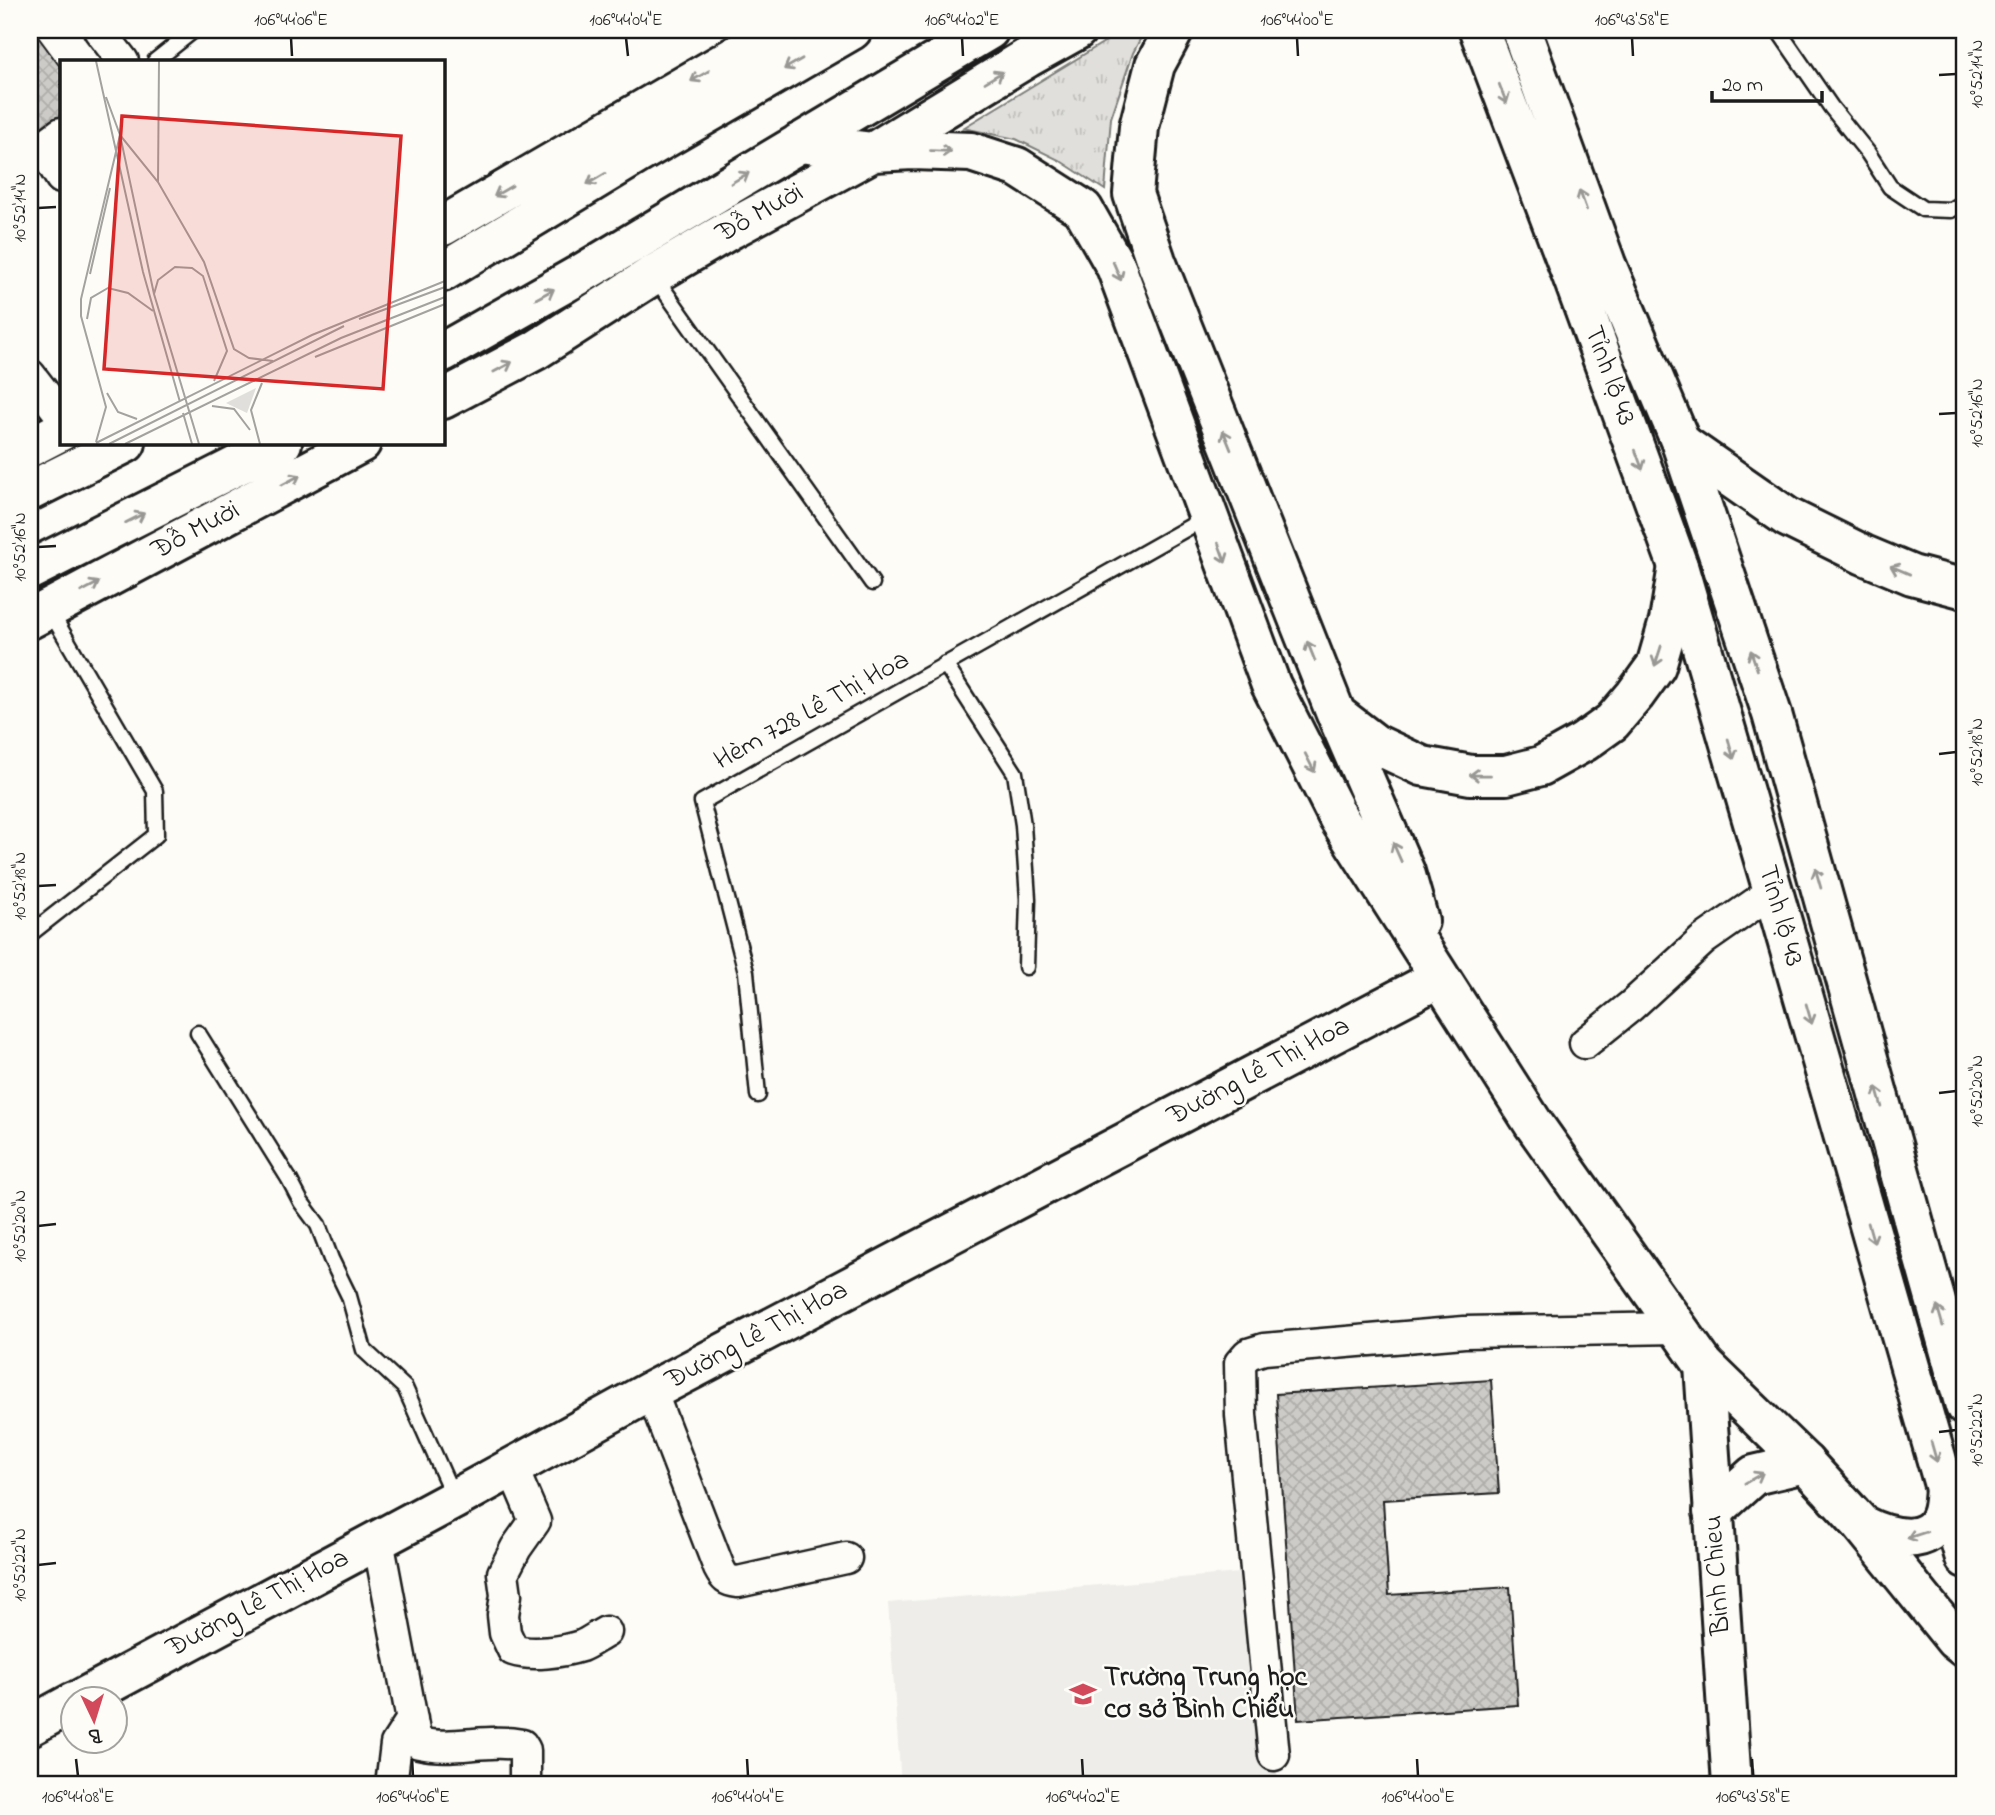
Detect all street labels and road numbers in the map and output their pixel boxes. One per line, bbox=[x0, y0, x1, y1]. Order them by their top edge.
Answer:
street label: Đỗ Mười bbox=[708, 173, 811, 255]
street label: Tỉnh lộ 43 bbox=[1572, 320, 1646, 432]
street label: Đỗ Mười bbox=[144, 491, 247, 572]
street label: Hèm 728 Lê Thị Hoa bbox=[707, 640, 917, 782]
street label: Tỉnh lộ 43 bbox=[1746, 861, 1814, 971]
street label: Đường Lê Thị Hoa bbox=[1159, 1007, 1358, 1138]
street label: Đường Lê Thị Hoa bbox=[657, 1271, 856, 1402]
street label: Binh Chieu bbox=[1693, 1514, 1743, 1637]
street label: Đường Lê Thị Hoa bbox=[158, 1539, 357, 1670]

